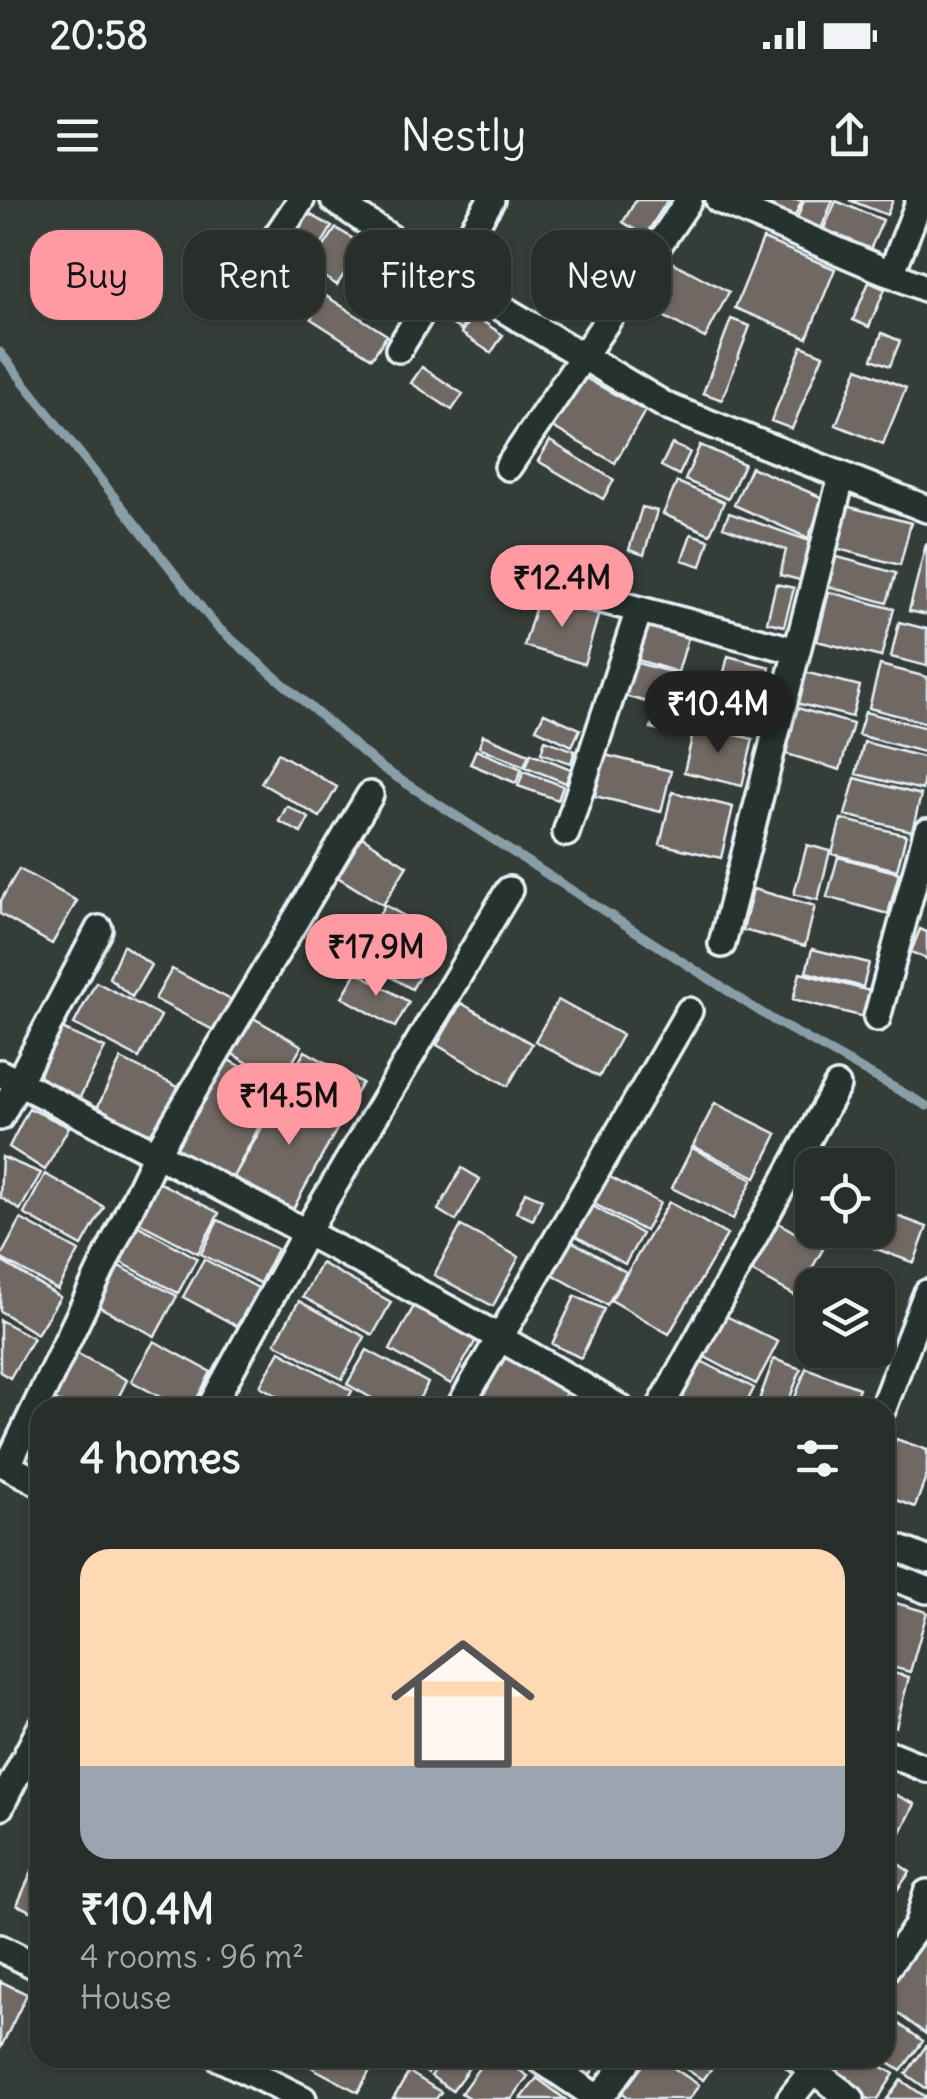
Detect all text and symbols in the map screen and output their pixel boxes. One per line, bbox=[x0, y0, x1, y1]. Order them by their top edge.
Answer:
text: 20:58 bbox=[50, 12, 148, 59]
text: Nestly bbox=[400, 107, 527, 163]
icon: menu bbox=[50, 108, 105, 163]
icon: share bbox=[822, 108, 877, 163]
chip: Buy bbox=[30, 230, 163, 320]
chip: Rent bbox=[183, 230, 325, 320]
chip: Filters bbox=[345, 230, 511, 320]
chip: New bbox=[531, 230, 671, 320]
pin: ₹12.4M bbox=[481, 545, 643, 630]
text: ₹12.4M bbox=[512, 557, 612, 598]
pin: ₹10.4M bbox=[637, 671, 799, 756]
text: ₹10.4M bbox=[667, 683, 769, 724]
pin: ₹17.9M bbox=[295, 914, 457, 999]
text: ₹17.9M bbox=[327, 926, 425, 967]
pin: ₹14.5M bbox=[208, 1063, 370, 1148]
text: ₹14.5M bbox=[239, 1075, 339, 1116]
map controls bbox=[795, 1148, 895, 1368]
button: locate bbox=[795, 1148, 895, 1248]
button: layers bbox=[795, 1268, 895, 1368]
icon: filters bbox=[790, 1431, 845, 1486]
text: 4 homes bbox=[80, 1432, 241, 1484]
icon: home bbox=[373, 1614, 553, 1794]
text: ₹10.4M bbox=[80, 1883, 215, 1935]
text: 4 rooms · 96 m² bbox=[80, 1936, 304, 1977]
text: House bbox=[80, 1977, 171, 2018]

